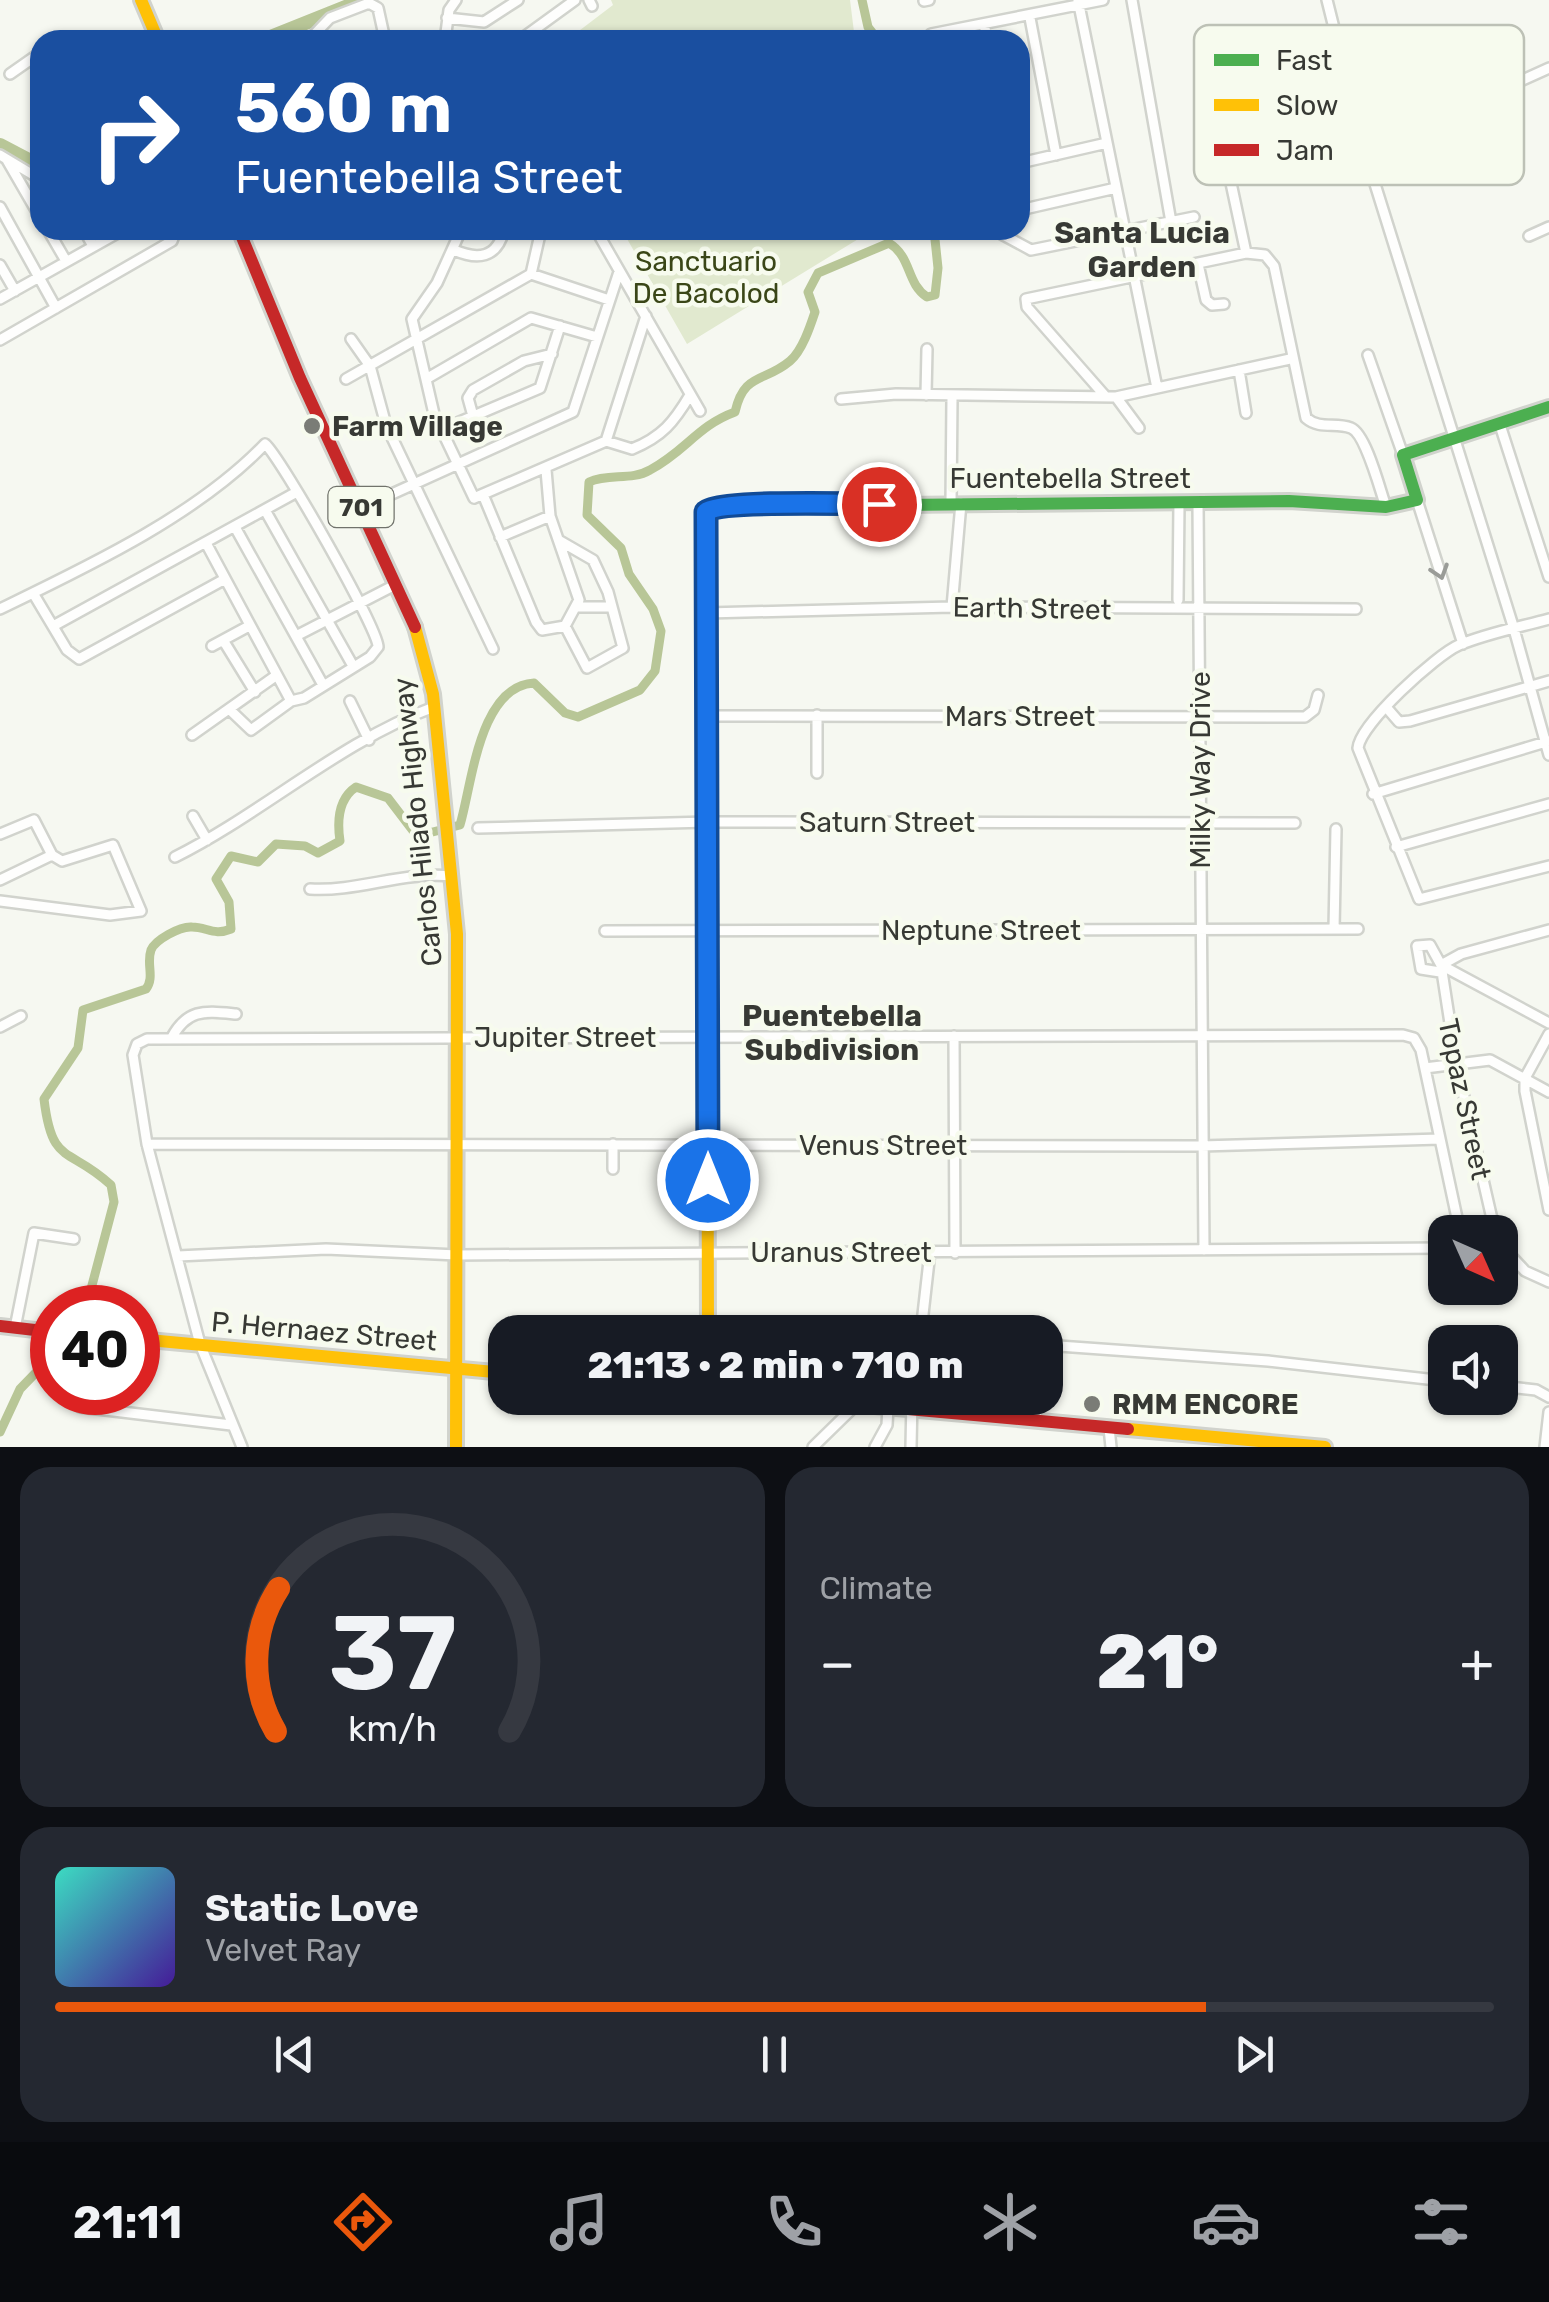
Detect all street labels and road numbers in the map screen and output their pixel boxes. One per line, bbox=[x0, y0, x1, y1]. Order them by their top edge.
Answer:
street label: Fuentebella Street bbox=[949, 462, 1191, 495]
road number: 701 bbox=[328, 487, 394, 527]
street label: Earth Street bbox=[952, 591, 1112, 626]
street label: Milky Way Drive bbox=[1184, 671, 1217, 869]
street label: Carlos Hilado Highway bbox=[386, 676, 449, 968]
street label: Mars Street bbox=[945, 700, 1095, 733]
street label: Saturn Street bbox=[799, 806, 975, 839]
street label: Neptune Street bbox=[881, 914, 1081, 947]
street label: Topaz Street bbox=[1431, 1016, 1498, 1183]
street label: Jupiter Street bbox=[474, 1021, 656, 1054]
street label: Venus Street bbox=[799, 1129, 967, 1162]
street label: Uranus Street bbox=[750, 1236, 932, 1269]
street label: P. Hernaez Street bbox=[210, 1305, 438, 1358]

